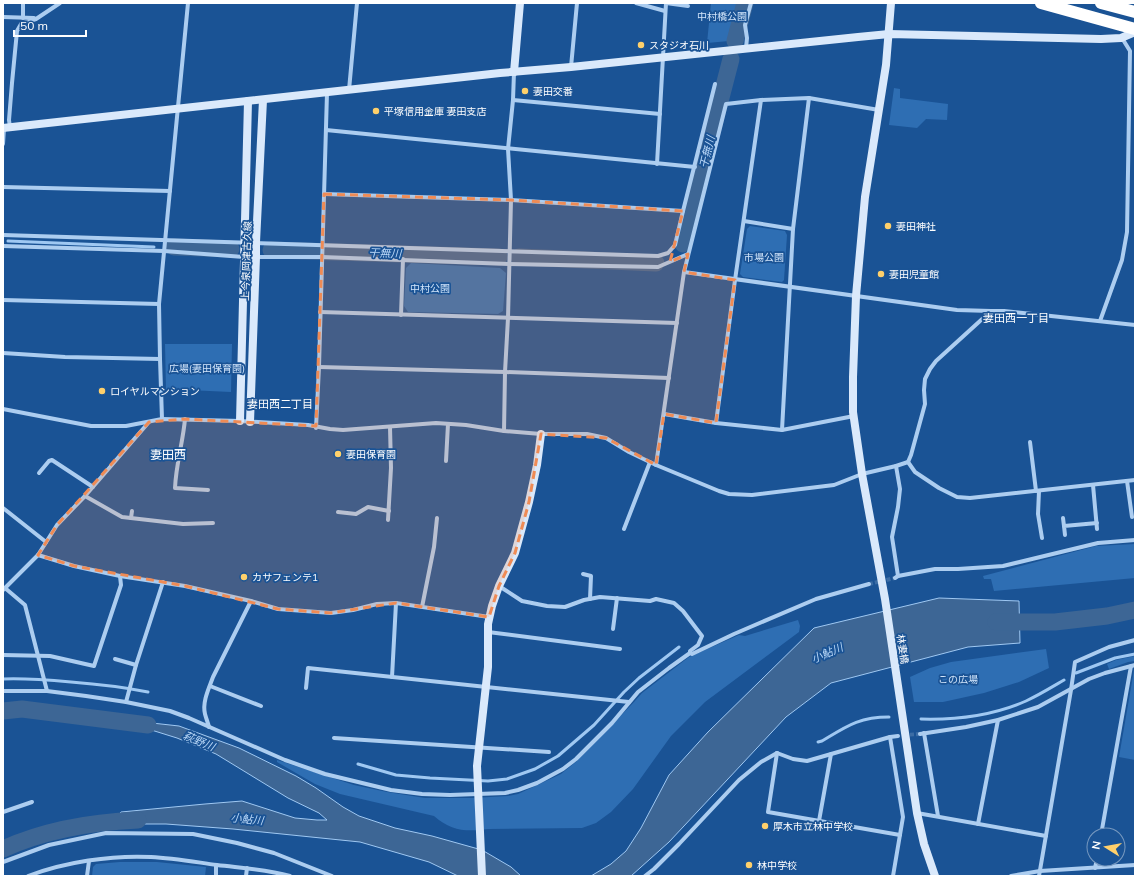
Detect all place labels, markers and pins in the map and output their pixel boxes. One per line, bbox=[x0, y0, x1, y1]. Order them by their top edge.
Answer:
place label: スタジオ石川 bbox=[649, 39, 709, 52]
marker: スタジオ石川 bbox=[636, 40, 646, 50]
place label: 妻田交番 bbox=[533, 85, 573, 98]
marker: 妻田交番 bbox=[520, 86, 530, 96]
place label: 平塚信用金庫 妻田支店 bbox=[384, 105, 487, 118]
marker: 平塚信用金庫 妻田支店 bbox=[371, 106, 381, 116]
place label: 妻田神社 bbox=[896, 220, 936, 233]
marker: 妻田神社 bbox=[883, 221, 893, 231]
place label: 妻田児童館 bbox=[889, 268, 939, 281]
marker: 妻田児童館 bbox=[876, 269, 886, 279]
place label: ロイヤルマンション bbox=[110, 385, 200, 398]
marker: ロイヤルマンション bbox=[97, 386, 107, 396]
place label: 妻田保育園 bbox=[346, 448, 396, 461]
marker: 妻田保育園 bbox=[333, 449, 343, 459]
place label: カサフェンテ1 bbox=[252, 571, 318, 584]
marker: カサフェンテ1 bbox=[239, 572, 249, 582]
place label: 厚木市立林中学校 bbox=[773, 820, 853, 833]
marker: 厚木市立林中学校 bbox=[760, 821, 770, 831]
place label: 林中学校 bbox=[757, 859, 797, 872]
marker: 林中学校 bbox=[744, 860, 754, 870]

